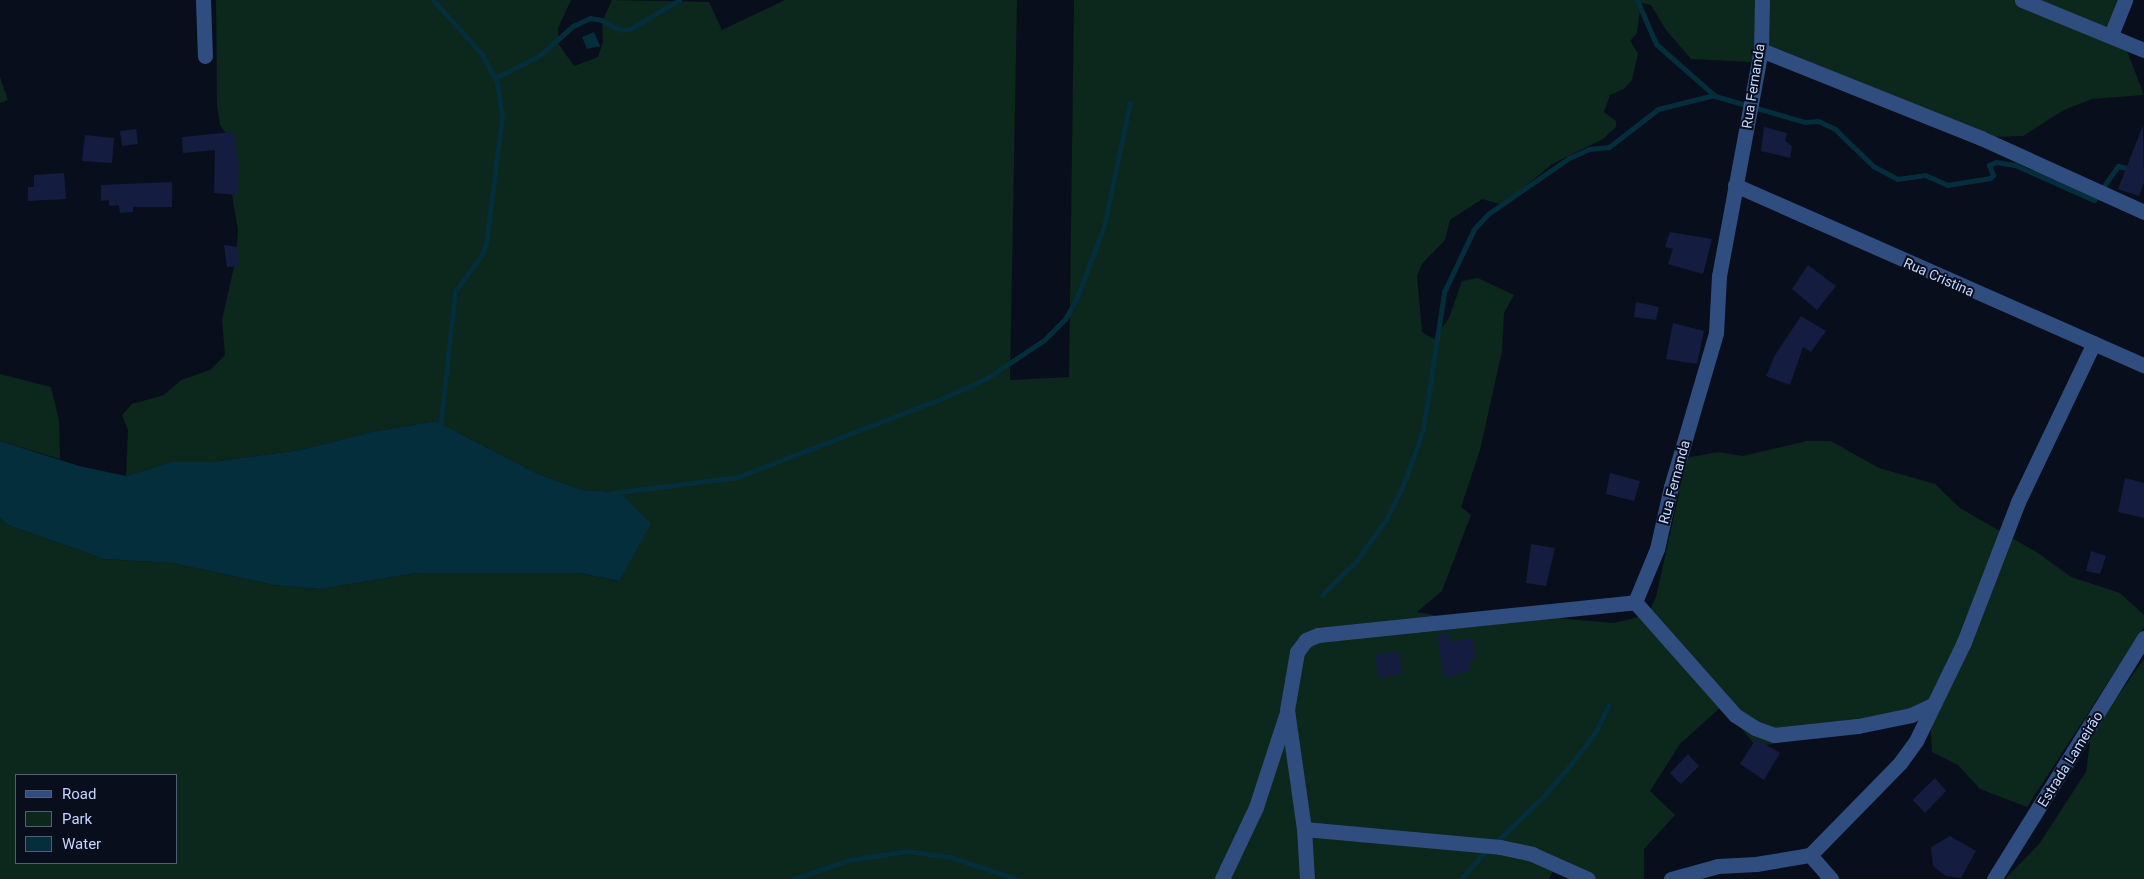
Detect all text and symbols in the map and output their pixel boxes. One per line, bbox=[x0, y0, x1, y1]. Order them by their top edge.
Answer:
street label: Rua Fernanda bbox=[1738, 42, 1768, 130]
street label: Rua Cristina bbox=[1901, 254, 1977, 300]
street label: Rua Fernanda bbox=[1655, 438, 1693, 526]
street label: Estrada Lameirão bbox=[2034, 708, 2106, 810]
legend bbox=[15, 774, 178, 864]
text: Road bbox=[62, 785, 96, 803]
text: Park bbox=[62, 810, 92, 828]
text: Water bbox=[62, 835, 101, 853]

